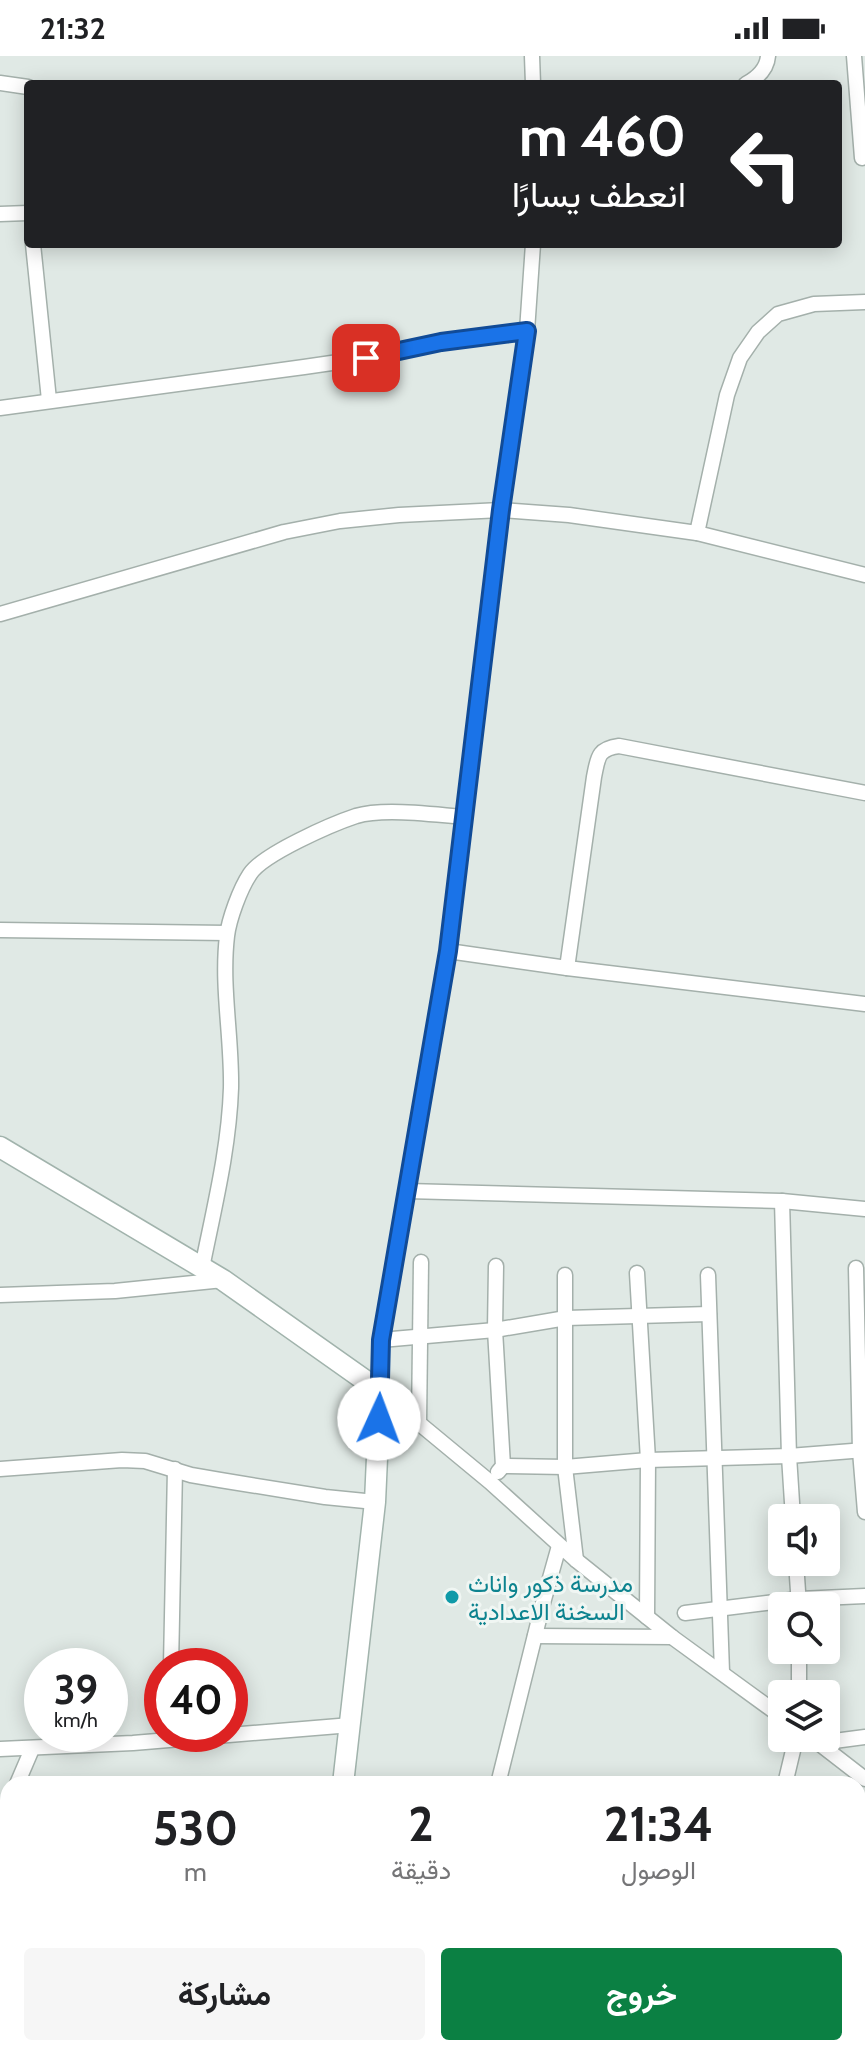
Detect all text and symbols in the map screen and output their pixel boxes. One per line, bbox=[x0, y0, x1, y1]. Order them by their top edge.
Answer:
text: 21:32 bbox=[40, 10, 106, 47]
text: 460 m bbox=[519, 102, 686, 170]
icon: left bbox=[714, 112, 818, 216]
text: انعطف يسارًا bbox=[512, 172, 686, 216]
pin bbox=[332, 324, 400, 392]
icon: arrive bbox=[344, 336, 388, 380]
position arrow bbox=[337, 1377, 421, 1461]
map controls bbox=[768, 1504, 840, 1752]
button: sound bbox=[768, 1504, 840, 1576]
place label: مدرسة ذكور واناث السخنة الاعدادية bbox=[468, 1569, 633, 1626]
marker: مدرسة ذكور واناث السخنة الاعدادية bbox=[443, 1588, 461, 1606]
button: search bbox=[768, 1592, 840, 1664]
speed limit sign: 40 bbox=[144, 1648, 248, 1752]
text: 39 bbox=[54, 1665, 98, 1714]
button: layers bbox=[768, 1680, 840, 1752]
text: km/h bbox=[54, 1708, 98, 1732]
text: 2 bbox=[408, 1795, 434, 1853]
text: 21:34 bbox=[604, 1795, 713, 1853]
text: 530 bbox=[153, 1799, 238, 1857]
text: دقيقة bbox=[391, 1854, 451, 1886]
text: الوصول bbox=[621, 1854, 696, 1886]
text: m bbox=[184, 1856, 207, 1888]
button: مشاركة bbox=[24, 1948, 425, 2040]
button: خروج bbox=[441, 1948, 842, 2040]

